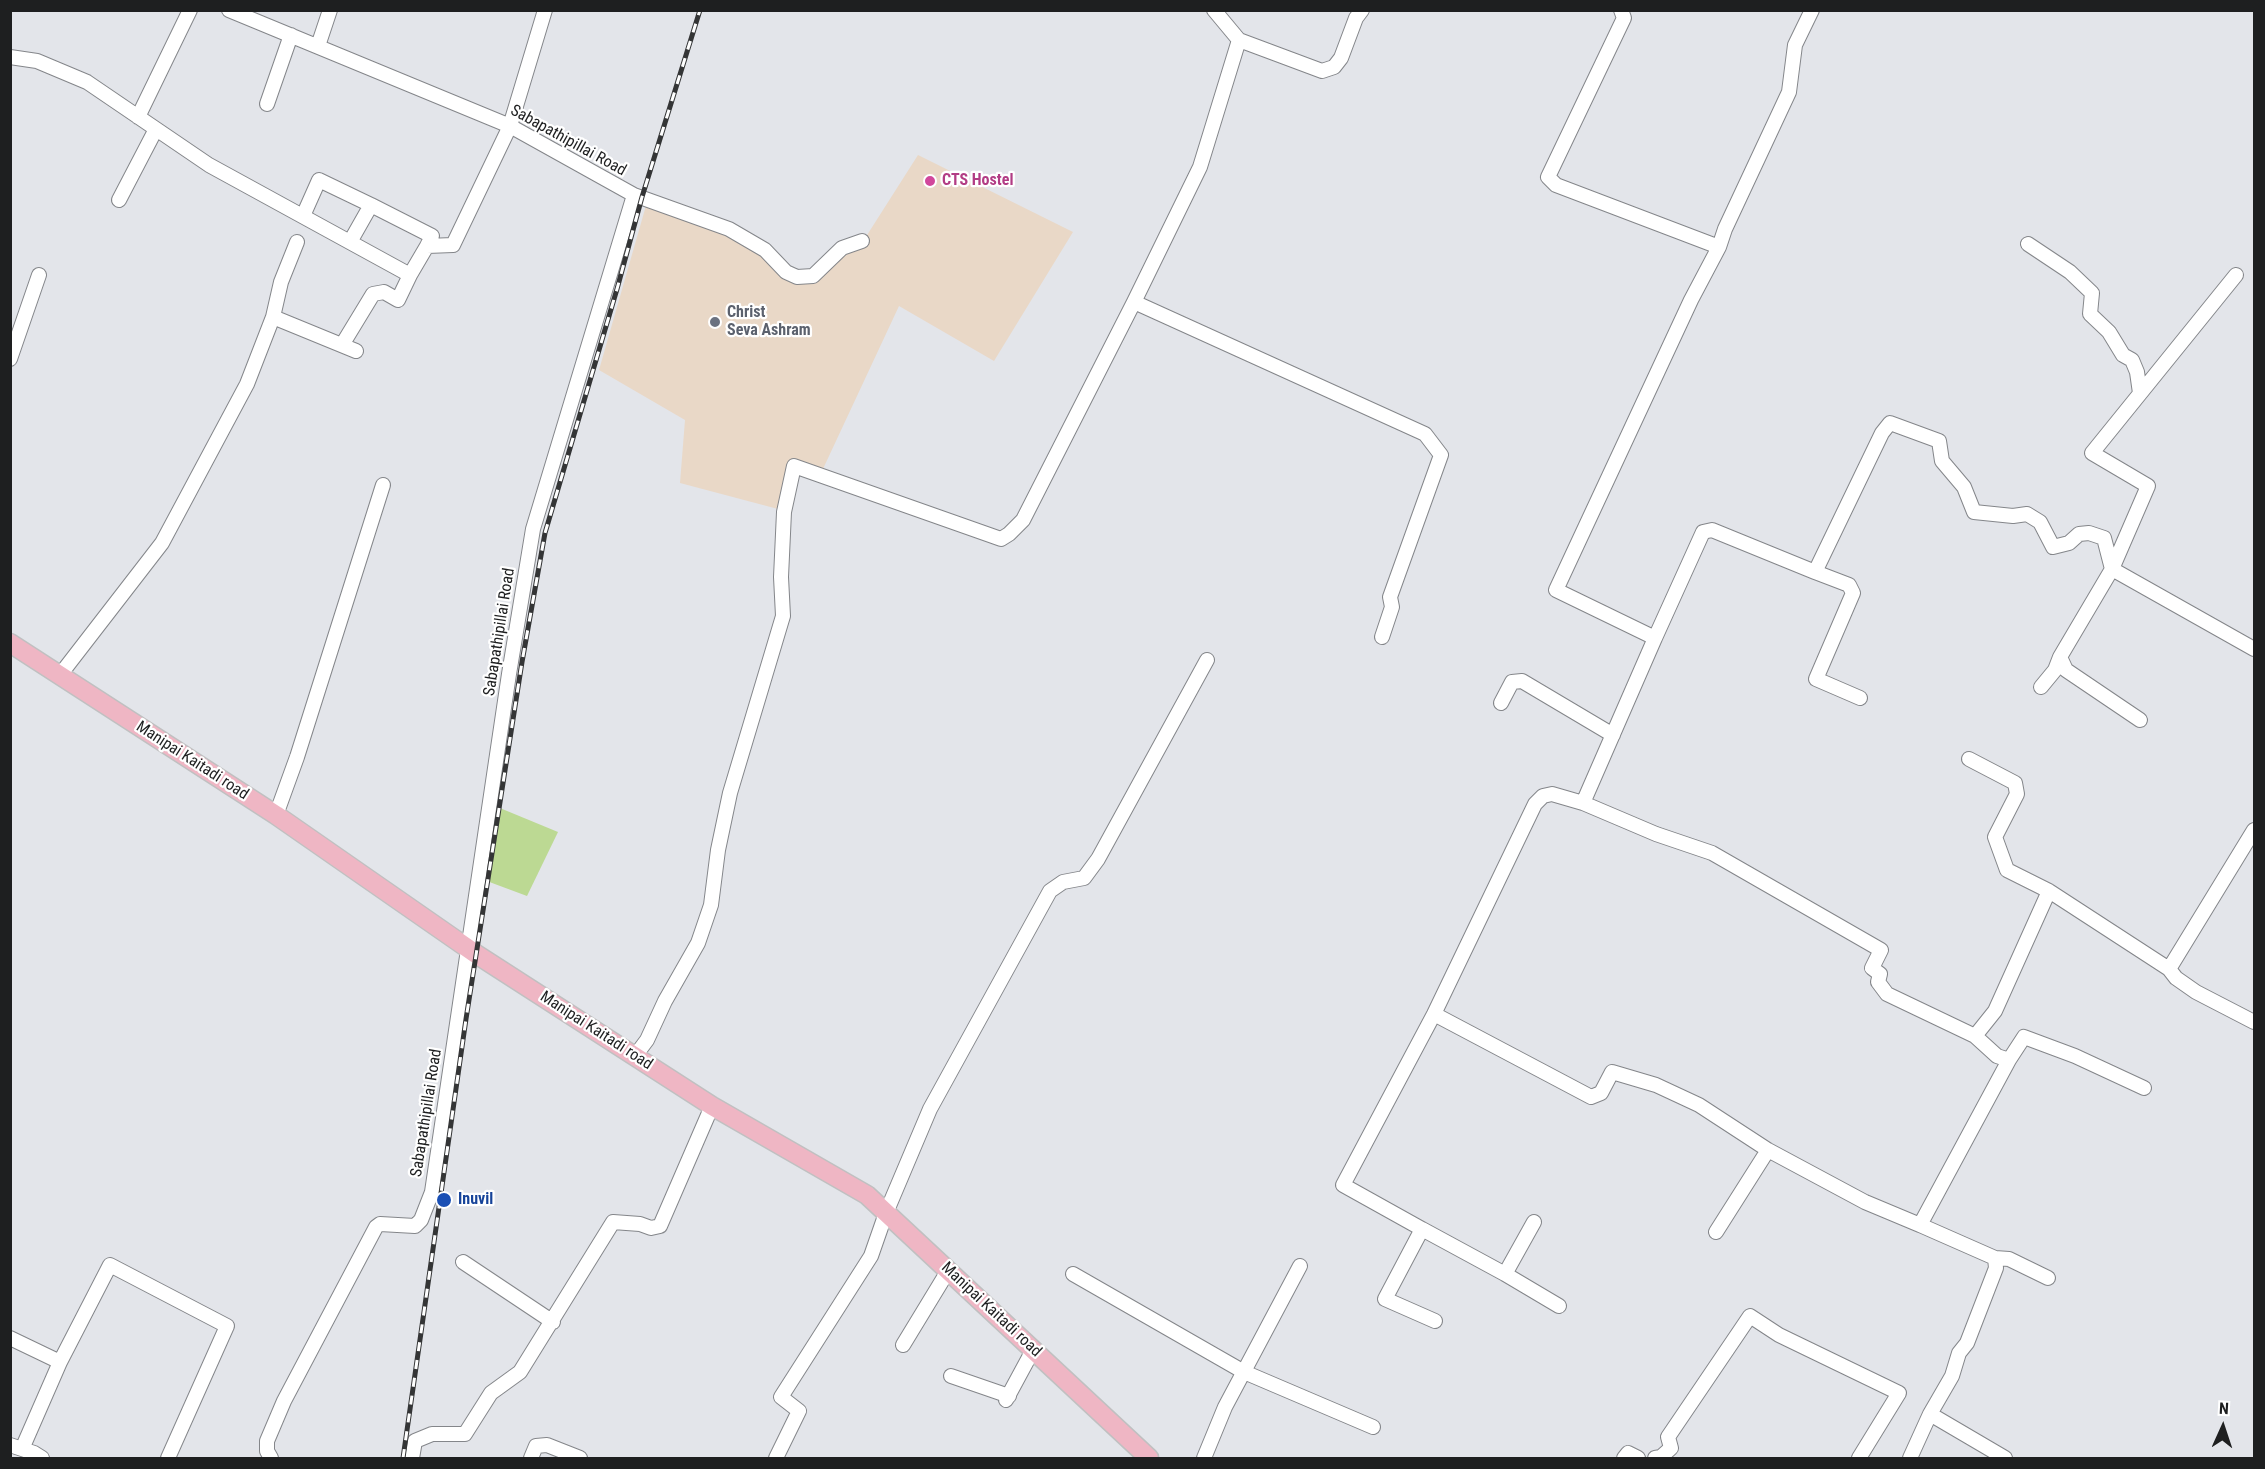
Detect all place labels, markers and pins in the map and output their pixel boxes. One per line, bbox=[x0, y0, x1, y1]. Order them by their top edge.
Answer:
place label: CTS Hostel bbox=[942, 171, 1013, 191]
marker: CTS Hostel bbox=[923, 174, 937, 188]
place label: Christ Seva Ashram bbox=[727, 303, 811, 341]
marker: Christ Seva Ashram bbox=[708, 315, 722, 329]
place label: Inuvil bbox=[458, 1190, 493, 1210]
marker: Inuvil bbox=[435, 1191, 453, 1209]

